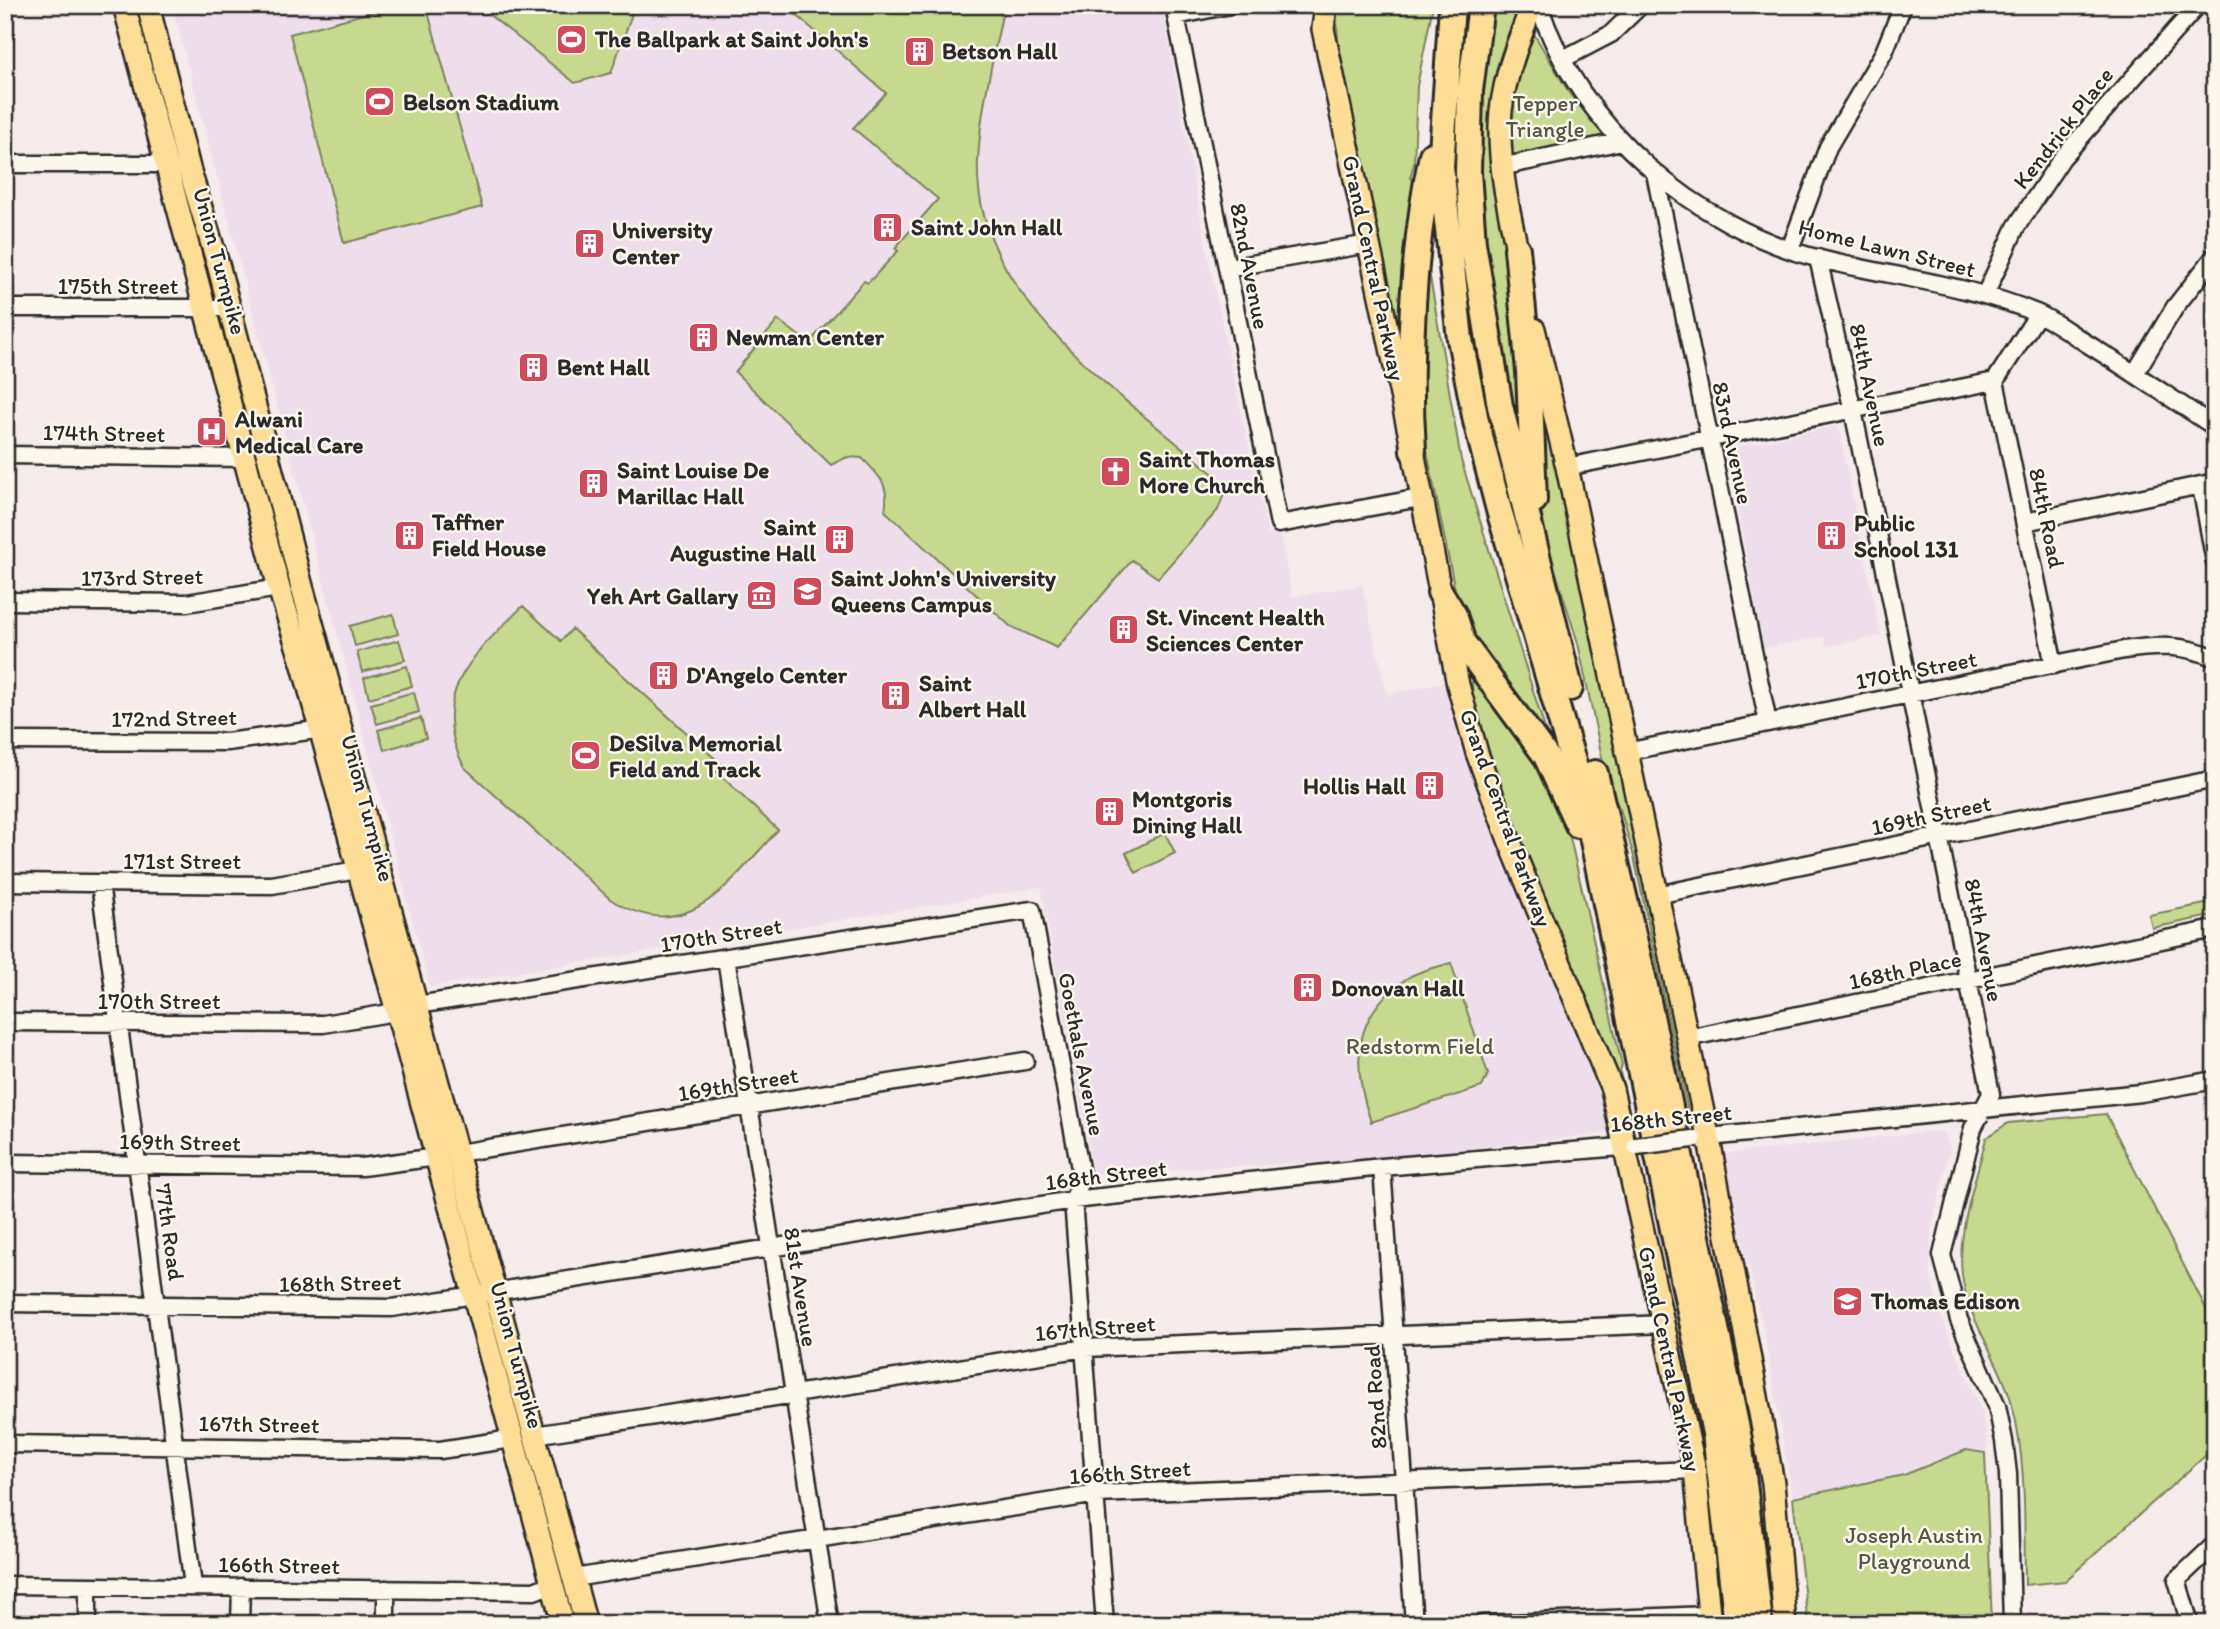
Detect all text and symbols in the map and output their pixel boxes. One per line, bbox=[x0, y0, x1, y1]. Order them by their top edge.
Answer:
sports icon: The Ballpark at Saint John's bbox=[555, 22, 589, 56]
place label: The Ballpark at Saint John's bbox=[594, 25, 869, 53]
building icon: Betson Hall bbox=[902, 34, 936, 68]
place label: Betson Hall bbox=[942, 37, 1058, 65]
street label: Kendrick Place bbox=[2007, 62, 2119, 194]
sports icon: Belson Stadium bbox=[363, 85, 397, 119]
place label: Belson Stadium bbox=[403, 88, 560, 116]
park label: Tepper Triangle bbox=[1505, 89, 1585, 143]
street label: Grand Central Parkway bbox=[1336, 153, 1412, 383]
street label: Union Turnpike bbox=[187, 184, 253, 338]
street label: 82nd Avenue bbox=[1224, 200, 1276, 332]
building icon: Saint John Hall bbox=[871, 210, 905, 244]
street label: Home Lawn Street bbox=[1796, 212, 1979, 284]
place label: Saint John Hall bbox=[911, 213, 1063, 241]
place label: University Center bbox=[612, 216, 713, 270]
building icon: University Center bbox=[572, 226, 606, 260]
street label: 175th Street bbox=[58, 272, 179, 300]
building icon: Newman Center bbox=[686, 320, 720, 354]
street label: 84th Avenue bbox=[1843, 321, 1897, 449]
place label: Newman Center bbox=[726, 323, 885, 351]
building icon: Bent Hall bbox=[517, 350, 551, 384]
place label: Bent Hall bbox=[557, 353, 650, 381]
street label: 83rd Avenue bbox=[1706, 379, 1760, 507]
place label: Alwani Medical Care bbox=[234, 405, 364, 459]
hospital icon: Alwani Medical Care bbox=[195, 415, 229, 449]
street label: 174th Street bbox=[42, 418, 166, 448]
place label: Saint Thomas More Church bbox=[1139, 445, 1275, 499]
church icon: Saint Thomas More Church bbox=[1099, 455, 1133, 489]
place label: Saint Louise De Marillac Hall bbox=[617, 456, 769, 510]
building icon: Saint Louise De Marillac Hall bbox=[577, 466, 611, 500]
street label: 84th Road bbox=[2023, 466, 2071, 571]
place label: Taffner Field House bbox=[431, 508, 546, 562]
place label: Public School 131 bbox=[1854, 509, 1959, 563]
place label: Saint Augustine Hall bbox=[669, 513, 816, 567]
building icon: Taffner Field House bbox=[392, 518, 426, 552]
building icon: Public School 131 bbox=[1814, 519, 1848, 553]
building icon: Saint Augustine Hall bbox=[822, 523, 856, 557]
street label: 173rd Street bbox=[81, 562, 204, 592]
place label: Saint John's University Queens Campus bbox=[831, 564, 1056, 618]
school or university icon: Saint John's University Queens Campus bbox=[791, 574, 825, 608]
museum icon: Yeh Art Gallary bbox=[744, 579, 778, 613]
place label: Yeh Art Gallary bbox=[586, 582, 738, 610]
place label: St. Vincent Health Sciences Center bbox=[1146, 603, 1325, 657]
building icon: St. Vincent Health Sciences Center bbox=[1106, 613, 1140, 647]
street label: 170th Street bbox=[1853, 644, 1979, 695]
building icon: D'Angelo Center bbox=[646, 658, 680, 692]
place label: D'Angelo Center bbox=[686, 661, 848, 689]
place label: Saint Albert Hall bbox=[918, 669, 1027, 723]
building icon: Saint Albert Hall bbox=[879, 679, 913, 713]
street label: 172nd Street bbox=[111, 703, 238, 733]
street label: Grand Central Parkway bbox=[1454, 705, 1559, 931]
place label: DeSilva Memorial Field and Track bbox=[609, 729, 782, 783]
street label: Union Turnpike bbox=[335, 731, 401, 885]
sports icon: DeSilva Memorial Field and Track bbox=[569, 739, 603, 773]
building icon: Hollis Hall bbox=[1412, 769, 1446, 803]
place label: Hollis Hall bbox=[1303, 772, 1406, 800]
place label: Montgoris Dining Hall bbox=[1132, 785, 1243, 839]
street label: 169th Street bbox=[1869, 789, 1994, 841]
building icon: Montgoris Dining Hall bbox=[1092, 795, 1126, 829]
street label: 171st Street bbox=[123, 847, 241, 875]
street label: 84th Avenue bbox=[1958, 876, 2010, 1004]
street label: 170th Street bbox=[658, 911, 784, 958]
street label: 168th Place bbox=[1846, 944, 1964, 996]
street label: Goethals Avenue bbox=[1052, 970, 1112, 1138]
building icon: Donovan Hall bbox=[1291, 971, 1325, 1005]
place label: Donovan Hall bbox=[1331, 974, 1465, 1002]
street label: 170th Street bbox=[97, 987, 221, 1015]
park label: Redstorm Field bbox=[1346, 1032, 1495, 1060]
street label: 169th Street bbox=[676, 1061, 801, 1107]
street label: 168th Street bbox=[1609, 1098, 1734, 1138]
street label: 169th Street bbox=[119, 1127, 241, 1157]
street label: 168th Street bbox=[1044, 1154, 1169, 1196]
street label: 77th Road bbox=[149, 1182, 191, 1283]
street label: 81st Avenue bbox=[778, 1225, 824, 1349]
street label: Grand Central Parkway bbox=[1632, 1244, 1708, 1474]
street label: 168th Street bbox=[279, 1268, 402, 1298]
street label: Union Turnpike bbox=[484, 1278, 550, 1432]
school or university icon: Thomas Edison bbox=[1831, 1284, 1865, 1318]
place label: Thomas Edison bbox=[1870, 1287, 2021, 1315]
street label: 167th Street bbox=[1033, 1309, 1157, 1347]
street label: 82nd Road bbox=[1357, 1343, 1393, 1450]
street label: 167th Street bbox=[198, 1409, 320, 1439]
street label: 166th Street bbox=[1068, 1454, 1192, 1490]
park label: Joseph Austin Playground bbox=[1845, 1521, 1983, 1575]
street label: 166th Street bbox=[218, 1550, 341, 1580]

